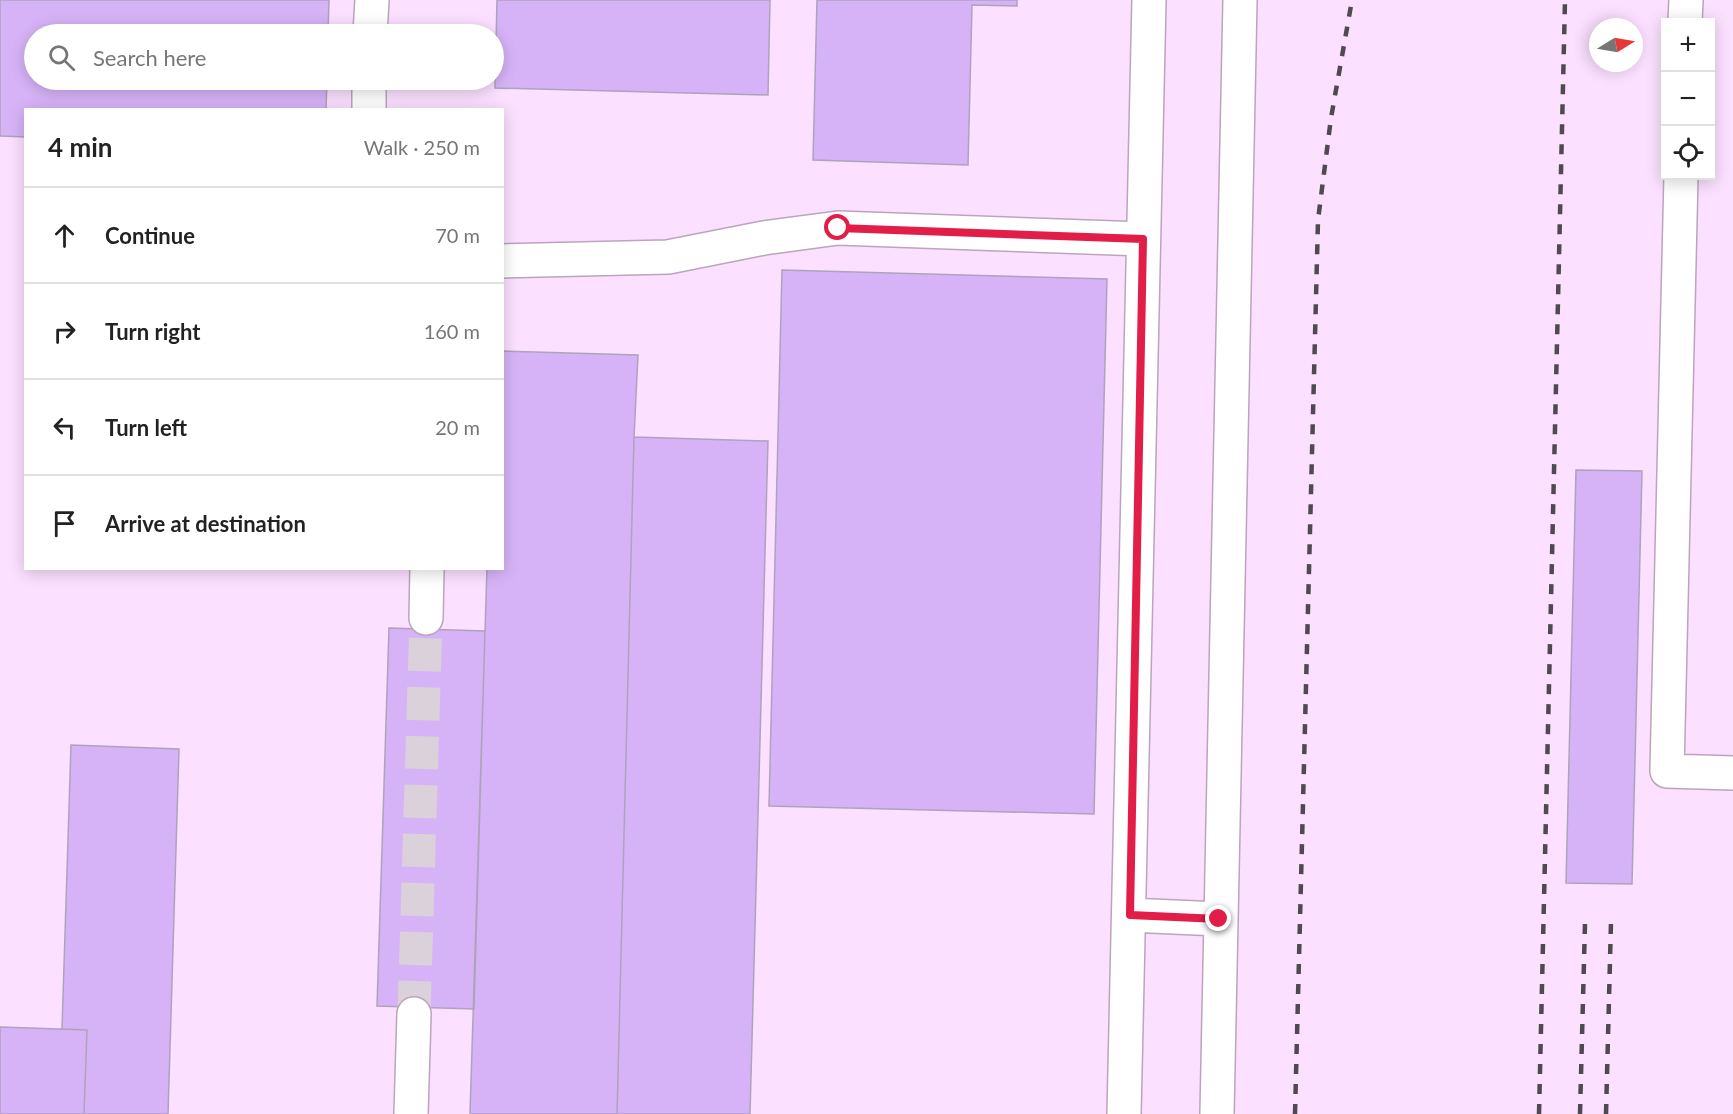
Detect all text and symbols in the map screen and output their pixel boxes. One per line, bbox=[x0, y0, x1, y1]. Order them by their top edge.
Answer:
north arrow bbox=[1589, 18, 1643, 72]
map controls bbox=[1661, 18, 1715, 180]
button: + bbox=[1661, 18, 1715, 72]
search box bbox=[24, 24, 504, 90]
icon: search bbox=[45, 41, 78, 74]
text: Search here bbox=[93, 44, 206, 71]
button: − bbox=[1661, 72, 1715, 126]
button: locate bbox=[1661, 126, 1715, 180]
text: 4 min bbox=[48, 131, 112, 163]
text: Walk · 250 m bbox=[364, 135, 480, 159]
route start bbox=[824, 214, 850, 240]
icon: ahead bbox=[48, 219, 81, 252]
text: Continue bbox=[105, 222, 195, 249]
text: 70 m bbox=[435, 223, 480, 247]
icon: right bbox=[48, 315, 81, 348]
text: Turn right bbox=[105, 318, 200, 345]
text: 160 m bbox=[424, 319, 480, 343]
icon: left bbox=[48, 411, 81, 444]
text: Turn left bbox=[105, 414, 187, 441]
text: 20 m bbox=[435, 415, 480, 439]
icon: arrive bbox=[48, 507, 81, 540]
text: Arrive at destination bbox=[105, 510, 306, 537]
route end bbox=[1205, 905, 1231, 931]

